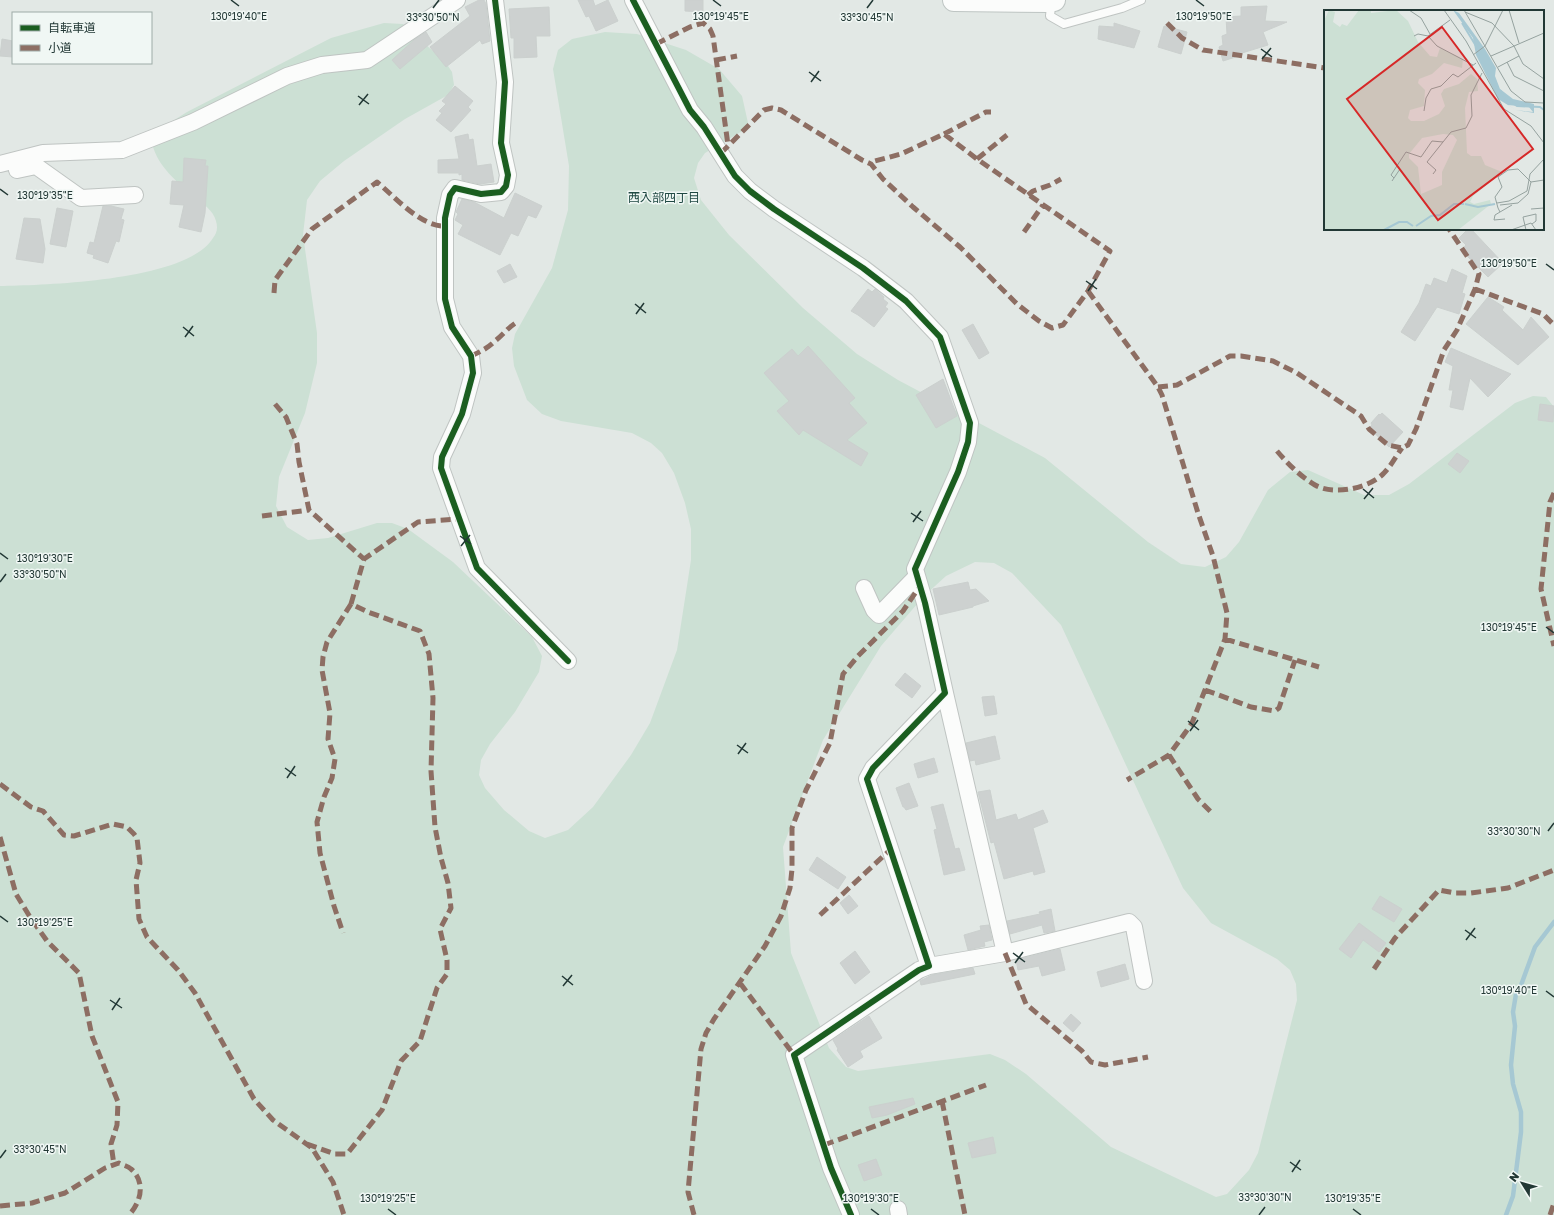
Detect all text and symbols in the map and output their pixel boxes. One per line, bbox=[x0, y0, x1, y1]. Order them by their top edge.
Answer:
text: 130°19'40"E bbox=[211, 10, 267, 22]
text: 130°19'45"E bbox=[693, 10, 749, 22]
text: 130°19'50"E bbox=[1176, 10, 1232, 22]
inset map bbox=[1324, 10, 1544, 230]
text: 33°30'50"N bbox=[406, 11, 460, 23]
text: 33°30'45"N bbox=[840, 11, 894, 23]
legend bbox=[12, 12, 152, 64]
text: 自転車道 bbox=[48, 20, 96, 35]
text: 小道 bbox=[48, 40, 72, 55]
text: 130°19'35"E bbox=[17, 189, 73, 201]
district label: 西入部四丁目 bbox=[628, 190, 700, 205]
text: 130°19'50"E bbox=[1481, 257, 1537, 269]
text: 130°19'30"E bbox=[17, 552, 73, 564]
text: 33°30'50"N bbox=[13, 568, 67, 580]
text: 130°19'45"E bbox=[1481, 621, 1537, 633]
text: 33°30'30"N bbox=[1487, 825, 1541, 837]
text: 130°19'25"E bbox=[17, 916, 73, 928]
text: 130°19'40"E bbox=[1481, 984, 1537, 996]
text: 33°30'45"N bbox=[13, 1143, 67, 1155]
north arrow bbox=[1502, 1163, 1542, 1203]
text: N bbox=[1506, 1169, 1521, 1184]
text: 33°30'30"N bbox=[1238, 1191, 1292, 1203]
text: 130°19'25"E bbox=[360, 1192, 416, 1204]
text: 130°19'30"E bbox=[843, 1192, 899, 1204]
text: 130°19'35"E bbox=[1325, 1192, 1381, 1204]

